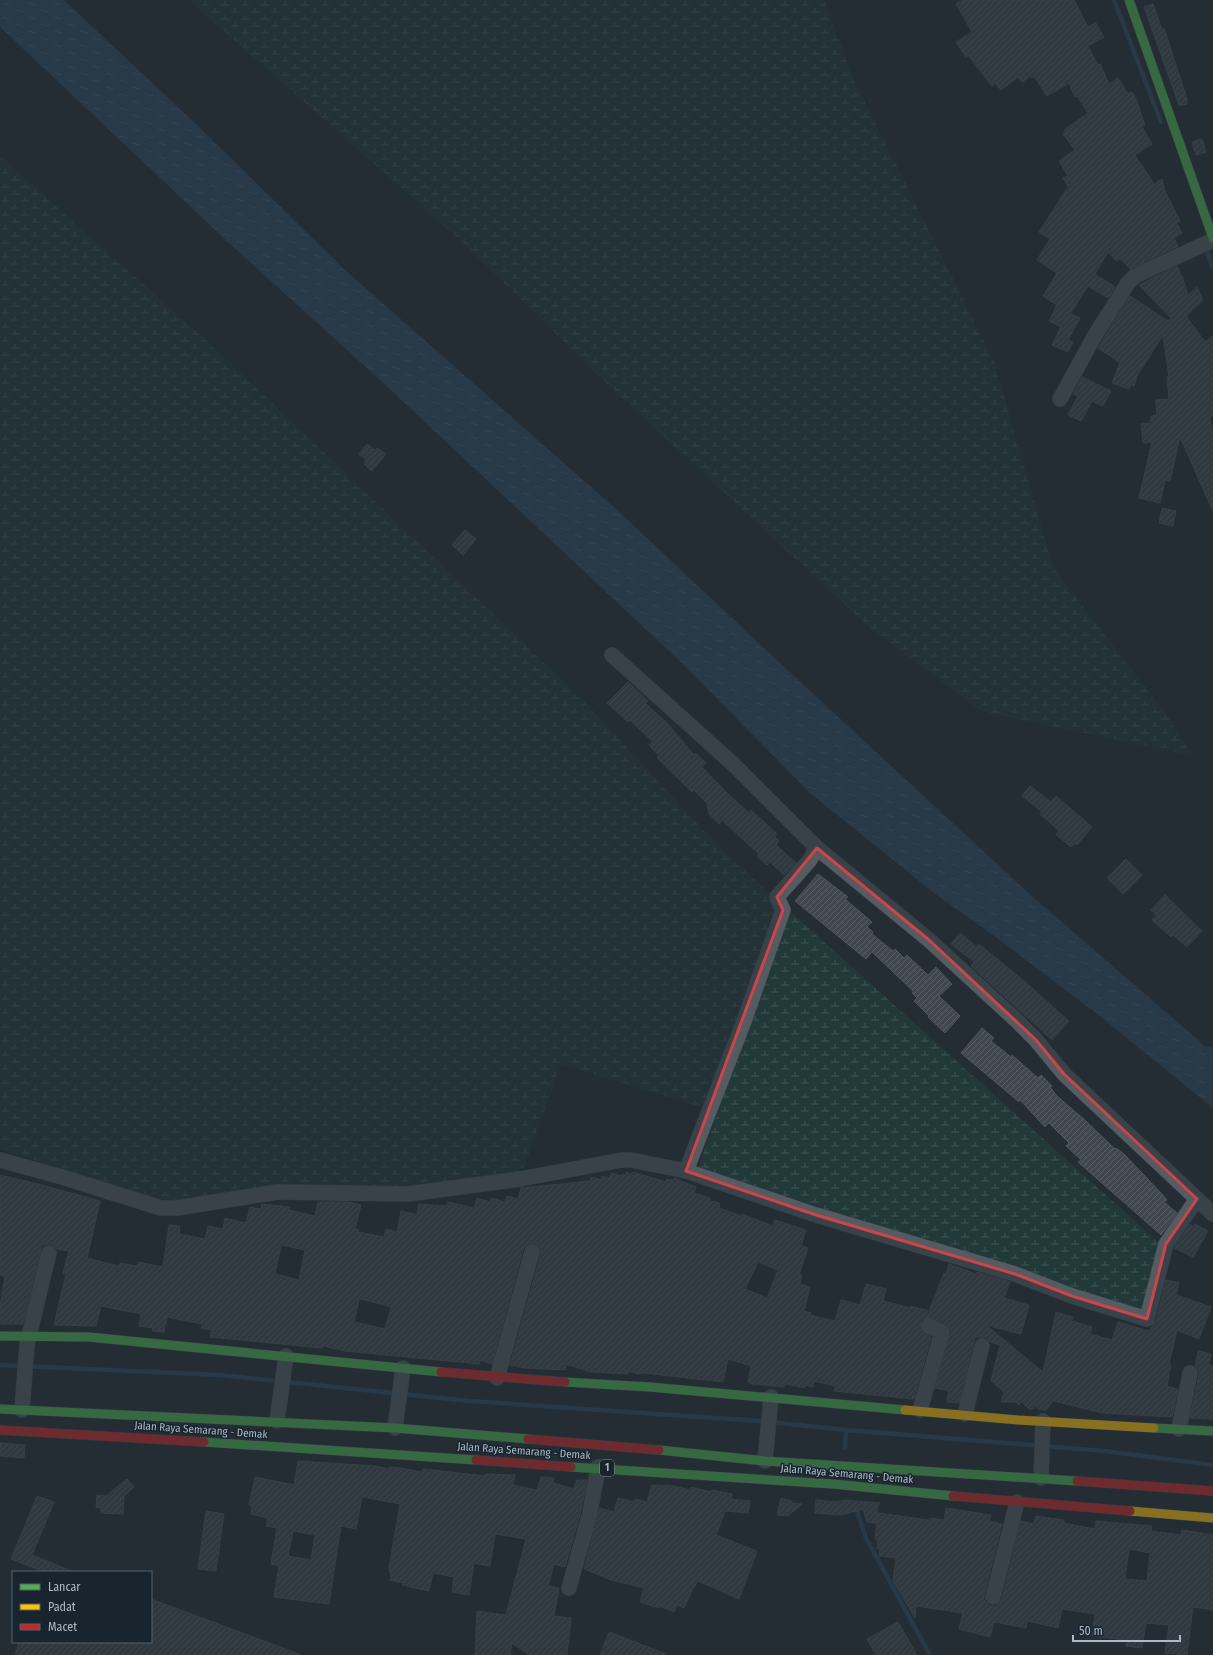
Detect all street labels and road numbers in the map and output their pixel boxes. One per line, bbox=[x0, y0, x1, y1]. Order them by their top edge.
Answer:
street label: Jalan Raya Semarang - Demak bbox=[134, 1419, 269, 1441]
street label: Jalan Raya Semarang - Demak bbox=[457, 1440, 592, 1462]
road number: 1 bbox=[600, 1460, 614, 1476]
street label: Jalan Raya Semarang - Demak bbox=[780, 1462, 915, 1486]

